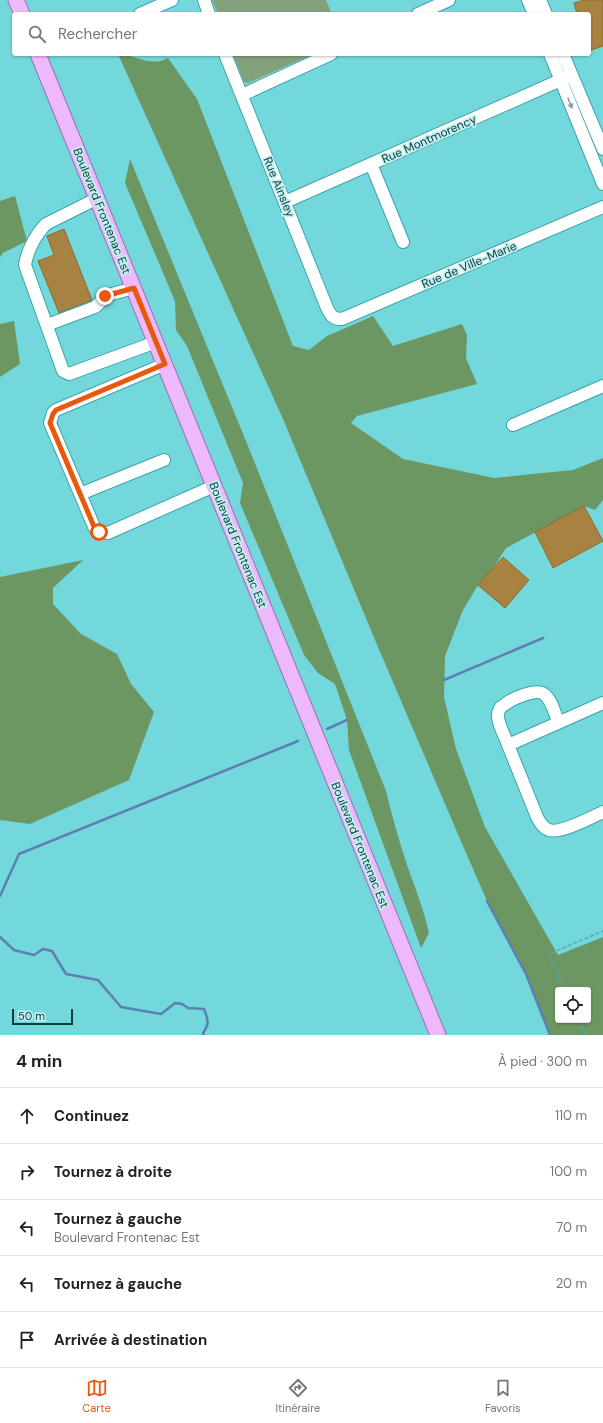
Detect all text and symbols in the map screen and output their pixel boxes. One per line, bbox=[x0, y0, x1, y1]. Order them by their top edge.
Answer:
search box bbox=[12, 12, 591, 56]
icon: search bbox=[26, 23, 48, 45]
text: Rechercher bbox=[58, 24, 137, 44]
one-way arrow bbox=[567, 98, 573, 109]
street label: Rue Montmorency bbox=[379, 111, 479, 167]
street label: Boulevard Frontenac Est bbox=[69, 146, 135, 277]
street label: Rue Ainsley bbox=[260, 154, 298, 220]
street label: Rue de Ville-Marie bbox=[419, 238, 519, 292]
route end bbox=[96, 287, 114, 305]
street label: Boulevard Frontenac Est bbox=[205, 480, 271, 611]
route start bbox=[90, 523, 108, 541]
street label: Boulevard Frontenac Est bbox=[327, 780, 393, 911]
map controls bbox=[555, 987, 591, 1023]
button: locate bbox=[555, 987, 591, 1023]
scale bar bbox=[12, 1007, 73, 1026]
text: 50 m bbox=[18, 1009, 45, 1023]
text: 4 min bbox=[16, 1050, 62, 1072]
text: À pied · 300 m bbox=[498, 1053, 587, 1070]
icon: ahead bbox=[16, 1105, 38, 1127]
text: Continuez bbox=[54, 1106, 129, 1126]
text: 110 m bbox=[555, 1107, 587, 1124]
icon: right bbox=[16, 1161, 38, 1183]
text: Tournez à droite bbox=[54, 1162, 172, 1182]
text: 100 m bbox=[550, 1163, 587, 1180]
text: Tournez à gauche bbox=[54, 1209, 182, 1229]
icon: left bbox=[16, 1217, 38, 1239]
text: 70 m bbox=[556, 1219, 587, 1236]
text: Boulevard Frontenac Est bbox=[54, 1229, 200, 1246]
icon: left bbox=[16, 1273, 38, 1295]
text: Tournez à gauche bbox=[54, 1274, 182, 1294]
text: 20 m bbox=[556, 1275, 587, 1292]
icon: arrive bbox=[16, 1329, 38, 1351]
text: Arrivée à destination bbox=[54, 1330, 207, 1350]
tab: Carte bbox=[82, 1377, 111, 1415]
tab: Itinéraire bbox=[275, 1377, 320, 1415]
tab: Favoris bbox=[485, 1377, 521, 1415]

